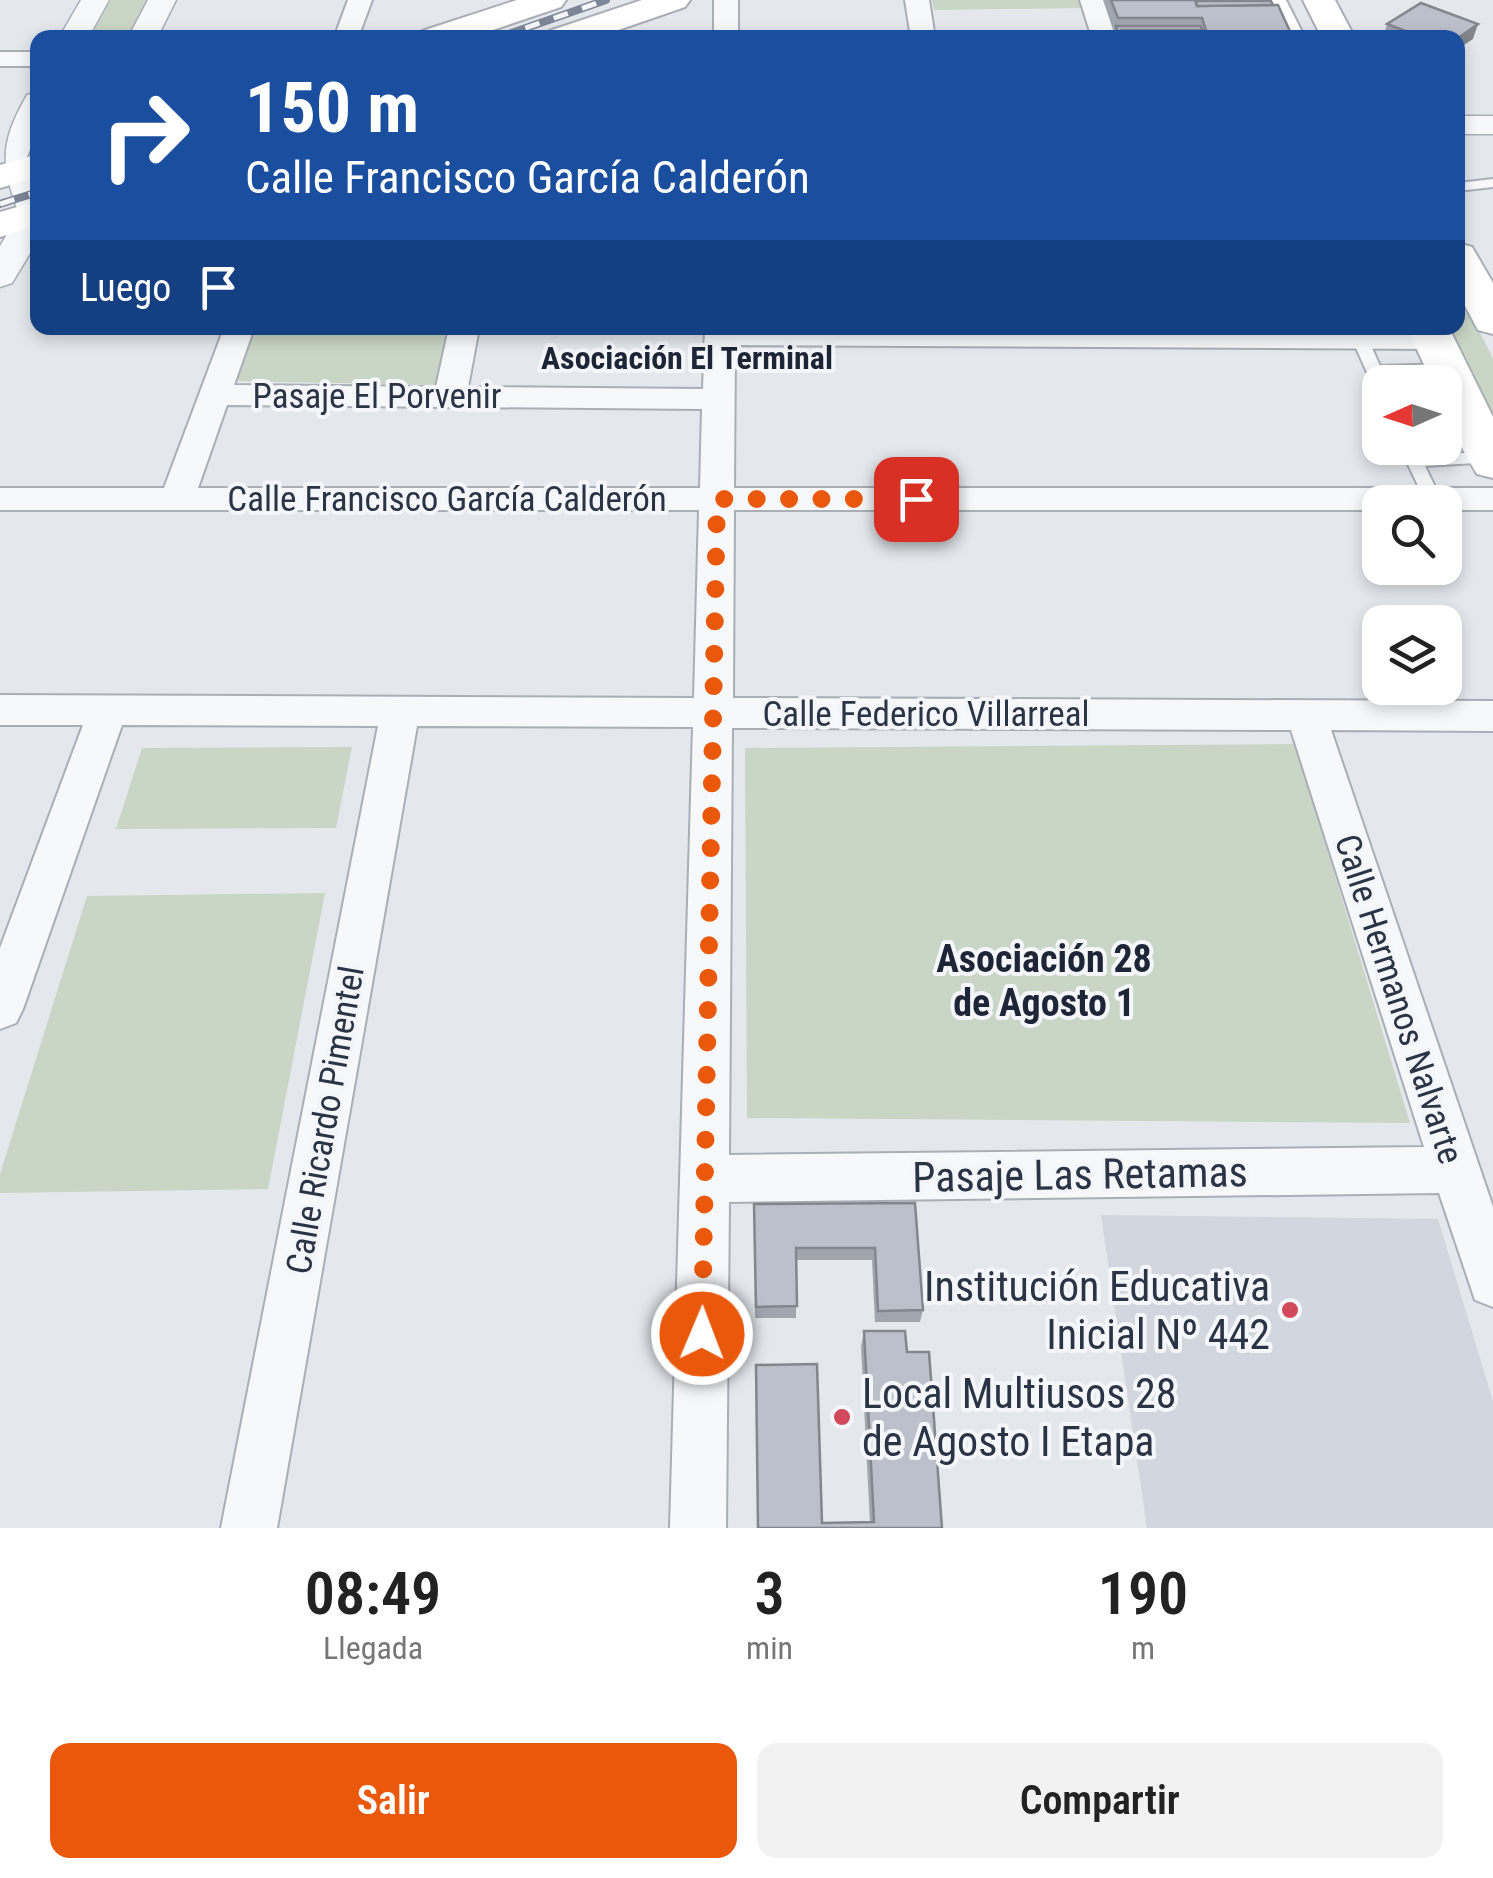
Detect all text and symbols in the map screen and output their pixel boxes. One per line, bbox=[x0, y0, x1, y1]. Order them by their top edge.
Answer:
text: 150 m bbox=[245, 67, 419, 149]
icon: right bbox=[80, 70, 210, 200]
text: Calle Francisco García Calderón bbox=[245, 151, 810, 204]
icon: arrive bbox=[191, 260, 246, 315]
text: Luego bbox=[80, 266, 171, 310]
district label: Asociación El Terminal bbox=[541, 339, 833, 377]
north arrow bbox=[1362, 365, 1462, 465]
map controls bbox=[1362, 365, 1462, 705]
street label: Pasaje El Porvenir bbox=[253, 376, 501, 417]
pin bbox=[874, 457, 959, 542]
icon: arrive bbox=[889, 472, 944, 527]
street label: Calle Francisco García Calderón bbox=[227, 479, 667, 520]
button: search bbox=[1362, 485, 1462, 585]
button: layers bbox=[1362, 605, 1462, 705]
street label: Calle Federico Villarreal bbox=[763, 694, 1089, 735]
street label: Calle Hermanos Nalvarte bbox=[1326, 829, 1471, 1169]
district label: Asociación 28 de Agosto 1 bbox=[936, 937, 1152, 1025]
street label: Calle Ricardo Pimentel bbox=[278, 963, 373, 1277]
street label: Pasaje Las Retamas bbox=[912, 1147, 1248, 1202]
place label: Institución Educativa Inicial Nº 442 bbox=[924, 1262, 1270, 1359]
position arrow bbox=[650, 1282, 754, 1386]
marker: Institución Educativa Inicial Nº 442 bbox=[1279, 1299, 1301, 1321]
place label: Local Multiusos 28 de Agosto I Etapa bbox=[862, 1369, 1176, 1466]
marker: Local Multiusos 28 de Agosto I Etapa bbox=[831, 1406, 853, 1428]
text: 08:49 bbox=[305, 1558, 441, 1629]
text: 3 bbox=[754, 1558, 785, 1629]
text: 190 bbox=[1098, 1558, 1188, 1629]
text: Llegada bbox=[323, 1629, 423, 1667]
text: min bbox=[746, 1629, 793, 1667]
text: m bbox=[1131, 1629, 1155, 1667]
button: Salir bbox=[50, 1743, 737, 1858]
button: Compartir bbox=[757, 1743, 1443, 1858]

